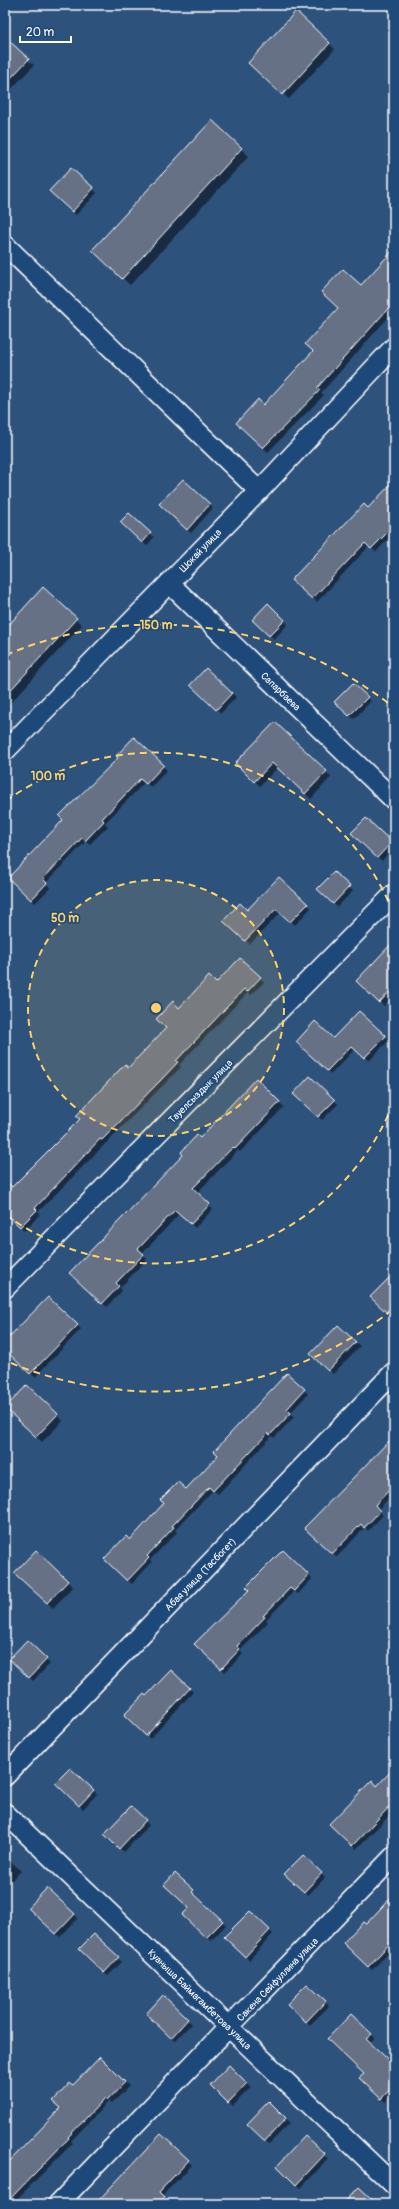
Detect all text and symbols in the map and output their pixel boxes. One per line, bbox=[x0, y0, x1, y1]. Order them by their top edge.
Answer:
scale bar bbox=[20, 18, 71, 44]
text: 20 m bbox=[26, 25, 55, 40]
street label: Шокай улица bbox=[177, 526, 224, 575]
text: 150 m bbox=[140, 618, 173, 633]
street label: Сапарбаева bbox=[258, 670, 303, 714]
text: 100 m bbox=[31, 769, 66, 784]
text: 50 m bbox=[51, 911, 79, 926]
centre of rings bbox=[149, 1001, 163, 1015]
street label: Тауелсыздык улица bbox=[166, 1057, 235, 1126]
street label: Абая улица (Тасбогет) bbox=[163, 1536, 239, 1614]
street label: Сакена Сейфуллина улица bbox=[235, 1935, 321, 2024]
street label: Куаныша Баймагамбетова улица bbox=[145, 1947, 254, 2053]

